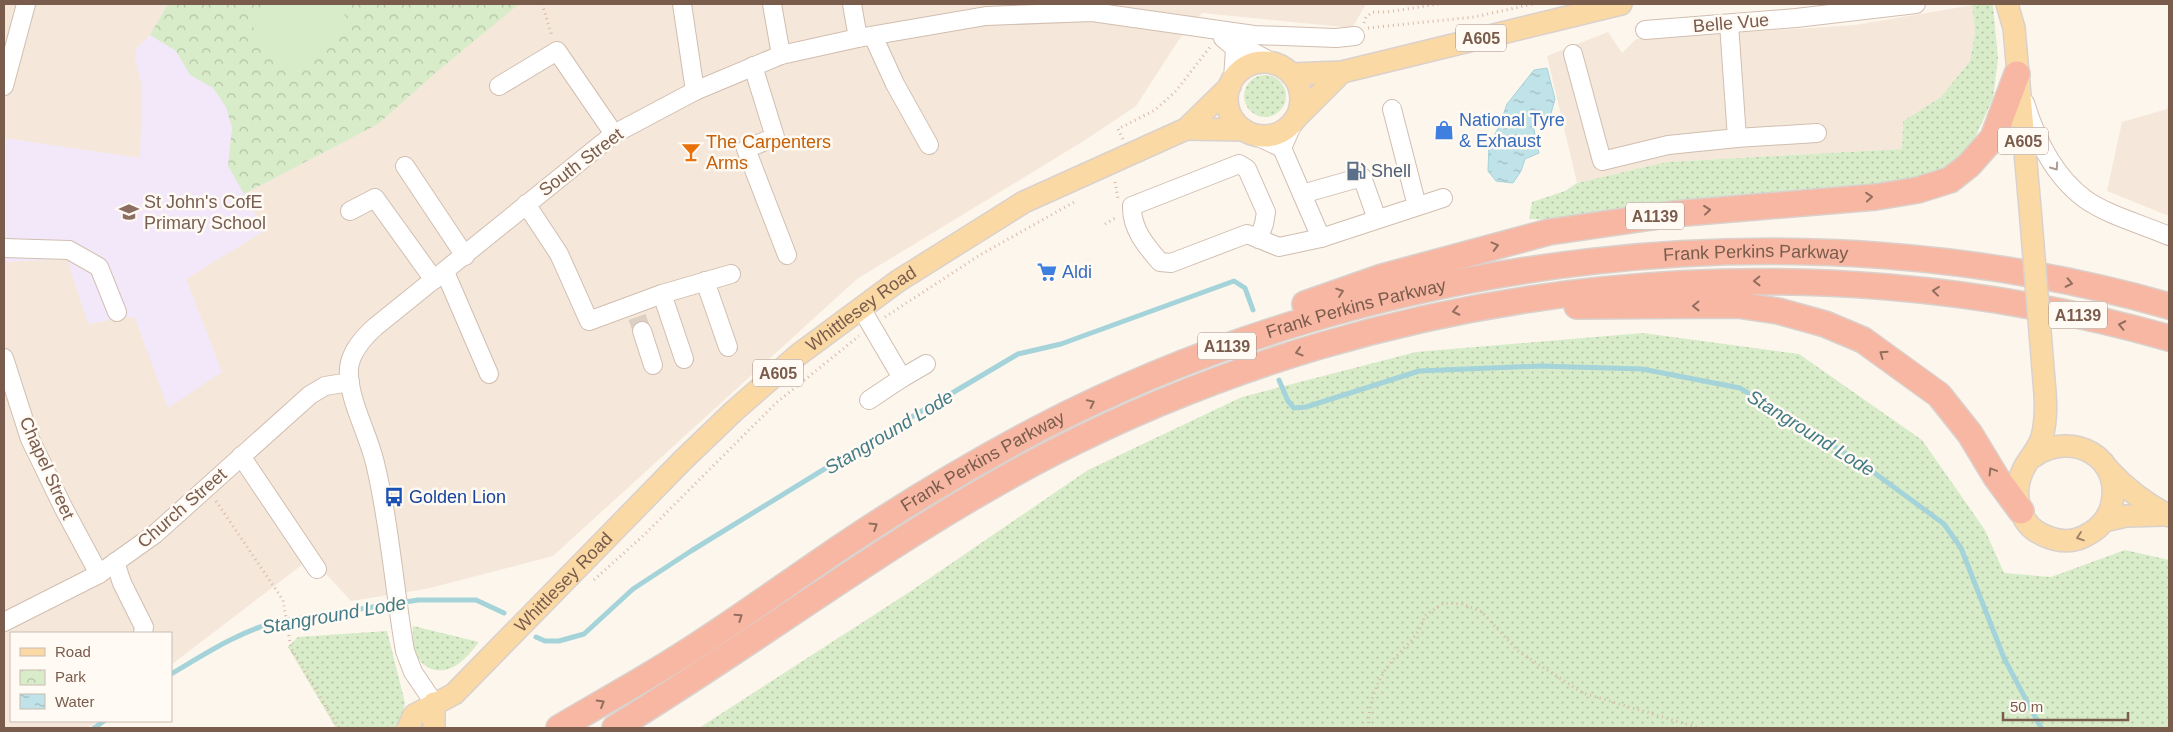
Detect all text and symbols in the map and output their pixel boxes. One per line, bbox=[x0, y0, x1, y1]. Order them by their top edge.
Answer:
street label: Belle Vue bbox=[1692, 10, 1770, 36]
road number: A605 bbox=[1456, 24, 1506, 52]
place label: National Tyre & Exhaust bbox=[1459, 110, 1565, 151]
shop icon: National Tyre & Exhaust bbox=[1433, 119, 1455, 141]
street label: South Street bbox=[535, 124, 627, 200]
road number: A605 bbox=[1998, 128, 2048, 154]
place label: The Carpenters Arms bbox=[706, 132, 831, 173]
bar icon: The Carpenters Arms bbox=[680, 141, 702, 163]
fuel station icon: Shell bbox=[1345, 160, 1367, 182]
place label: Shell bbox=[1371, 161, 1411, 181]
one-way arrow bbox=[2049, 161, 2058, 171]
place label: St John's CofE Primary School bbox=[144, 192, 266, 233]
one-way arrow bbox=[1865, 192, 1873, 203]
school or university icon: St John's CofE Primary School bbox=[118, 201, 140, 223]
road number: A1139 bbox=[1626, 202, 1684, 230]
one-way arrow bbox=[1703, 205, 1711, 216]
one-way arrow bbox=[1491, 241, 1500, 252]
street label: Frank Perkins Parkway bbox=[1662, 241, 1849, 265]
supermarket icon: Aldi bbox=[1036, 261, 1058, 283]
street label: Whittlesey Road bbox=[802, 262, 920, 355]
place label: Aldi bbox=[1062, 262, 1092, 282]
street label: Frank Perkins Parkway bbox=[1264, 275, 1448, 342]
one-way arrow bbox=[1753, 276, 1760, 286]
one-way arrow bbox=[2064, 277, 2073, 288]
one-way arrow bbox=[1932, 286, 1940, 297]
one-way arrow bbox=[1335, 288, 1343, 298]
one-way arrow bbox=[1691, 301, 1699, 312]
road number: A1139 bbox=[2049, 302, 2107, 328]
one-way arrow bbox=[1452, 305, 1461, 316]
one-way arrow bbox=[2118, 320, 2127, 331]
road number: A1139 bbox=[1198, 332, 1256, 360]
one-way arrow bbox=[1296, 346, 1304, 356]
one-way arrow bbox=[1879, 351, 1889, 360]
road number: A605 bbox=[753, 359, 803, 386]
water label: Stanground Lode bbox=[821, 385, 957, 479]
water label: Stanground Lode bbox=[1744, 385, 1878, 481]
one-way arrow bbox=[1086, 399, 1095, 410]
street label: Frank Perkins Parkway bbox=[897, 407, 1068, 516]
street label: Chapel Street bbox=[15, 414, 79, 522]
street label: Church Street bbox=[134, 464, 230, 552]
one-way arrow bbox=[1989, 468, 1999, 477]
bus stop icon: Golden Lion bbox=[383, 486, 405, 508]
place label: Golden Lion bbox=[409, 487, 506, 507]
one-way arrow bbox=[868, 523, 877, 533]
street label: Whittlesey Road bbox=[510, 528, 616, 636]
one-way arrow bbox=[2076, 532, 2085, 542]
water label: Stanground Lode bbox=[260, 592, 408, 638]
one-way arrow bbox=[733, 614, 742, 623]
legend bbox=[10, 632, 172, 722]
text: Road bbox=[55, 643, 91, 660]
text: Park bbox=[55, 668, 86, 685]
scale bar bbox=[2003, 690, 2128, 722]
text: Water bbox=[55, 693, 94, 710]
text: 50 m bbox=[2010, 698, 2043, 715]
one-way arrow bbox=[596, 700, 605, 710]

